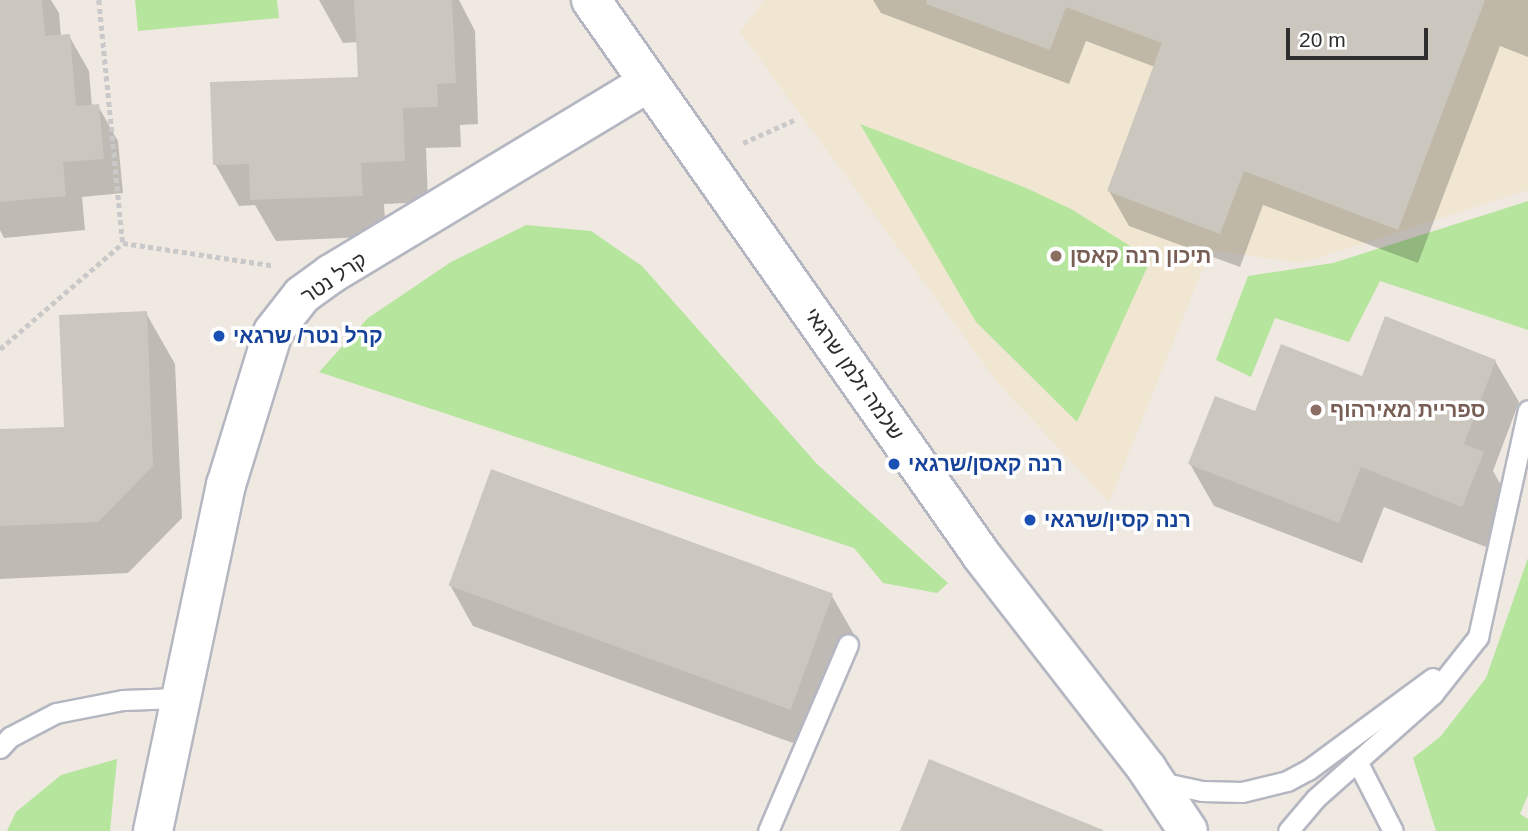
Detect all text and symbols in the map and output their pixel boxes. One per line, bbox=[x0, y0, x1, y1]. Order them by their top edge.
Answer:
scale bar bbox=[1290, 14, 1432, 58]
text: 20 m bbox=[1299, 28, 1346, 51]
place label: תיכון רנה קאסן bbox=[1070, 243, 1211, 269]
street label: קרל נטר bbox=[296, 247, 372, 309]
marker: תיכון רנה קאסן bbox=[1048, 248, 1064, 264]
street label: שלמה זלמן שרגאי bbox=[799, 303, 909, 445]
place label: קרל נטר/ שרגאי bbox=[233, 323, 383, 349]
marker: קרל נטר/ שרגאי bbox=[211, 328, 227, 344]
place label: ספריית מאירהוף bbox=[1330, 397, 1485, 423]
marker: ספריית מאירהוף bbox=[1308, 402, 1324, 418]
place label: רנה קאסן/שרגאי bbox=[908, 451, 1063, 477]
marker: רנה קאסן/שרגאי bbox=[886, 456, 902, 472]
place label: רנה קסין/שרגאי bbox=[1044, 507, 1191, 533]
marker: רנה קסין/שרגאי bbox=[1022, 512, 1038, 528]

